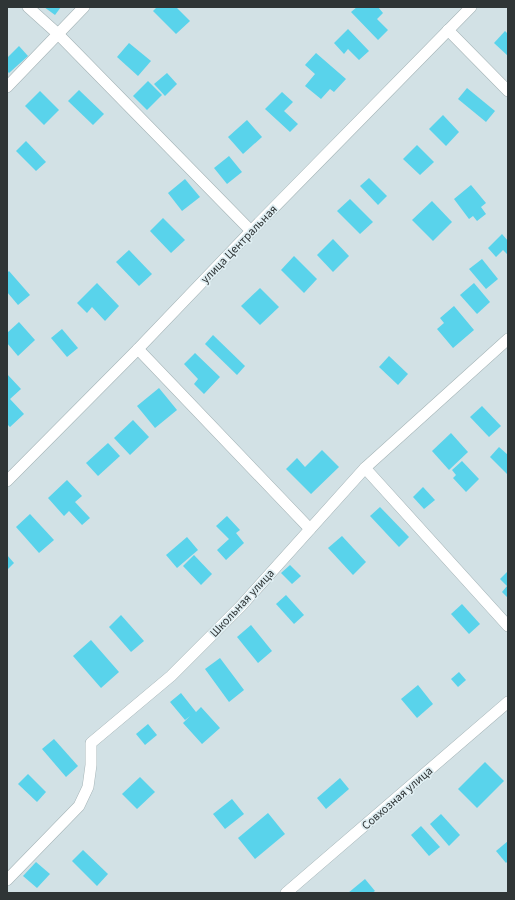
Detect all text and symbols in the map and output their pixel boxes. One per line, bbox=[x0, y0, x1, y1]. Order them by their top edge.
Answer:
street label: улица Центральная bbox=[197, 201, 281, 288]
street label: Школьная улица bbox=[206, 565, 279, 641]
street label: Совхозная улица bbox=[358, 763, 437, 834]

